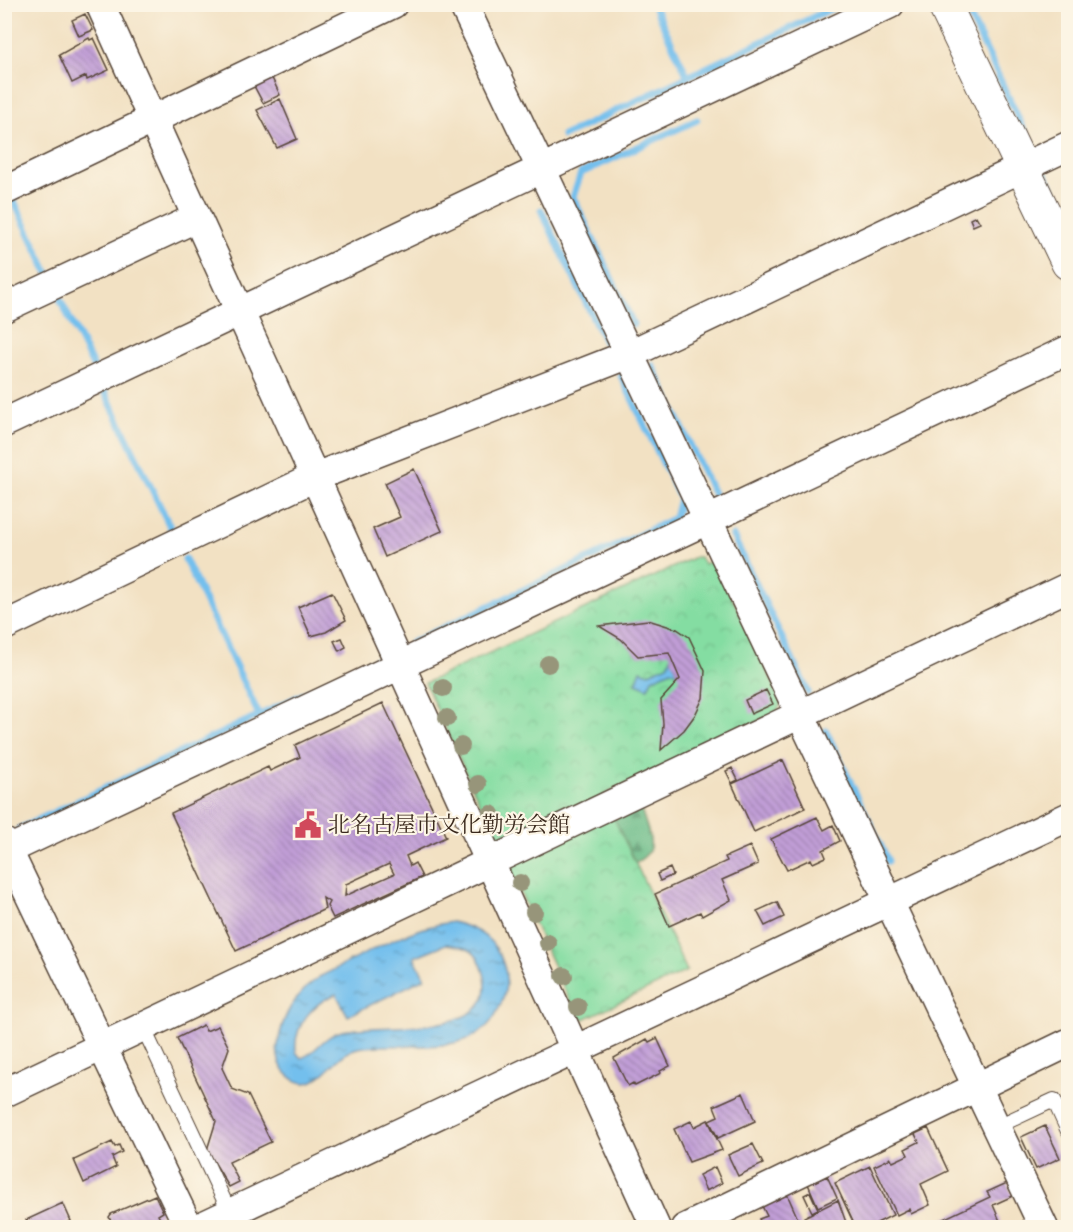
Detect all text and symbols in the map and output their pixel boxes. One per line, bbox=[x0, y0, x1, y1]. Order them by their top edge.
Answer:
public building icon: 北名古屋市文化勤労会館 bbox=[293, 810, 323, 840]
place label: 北名古屋市文化勤労会館 bbox=[328, 810, 570, 840]

